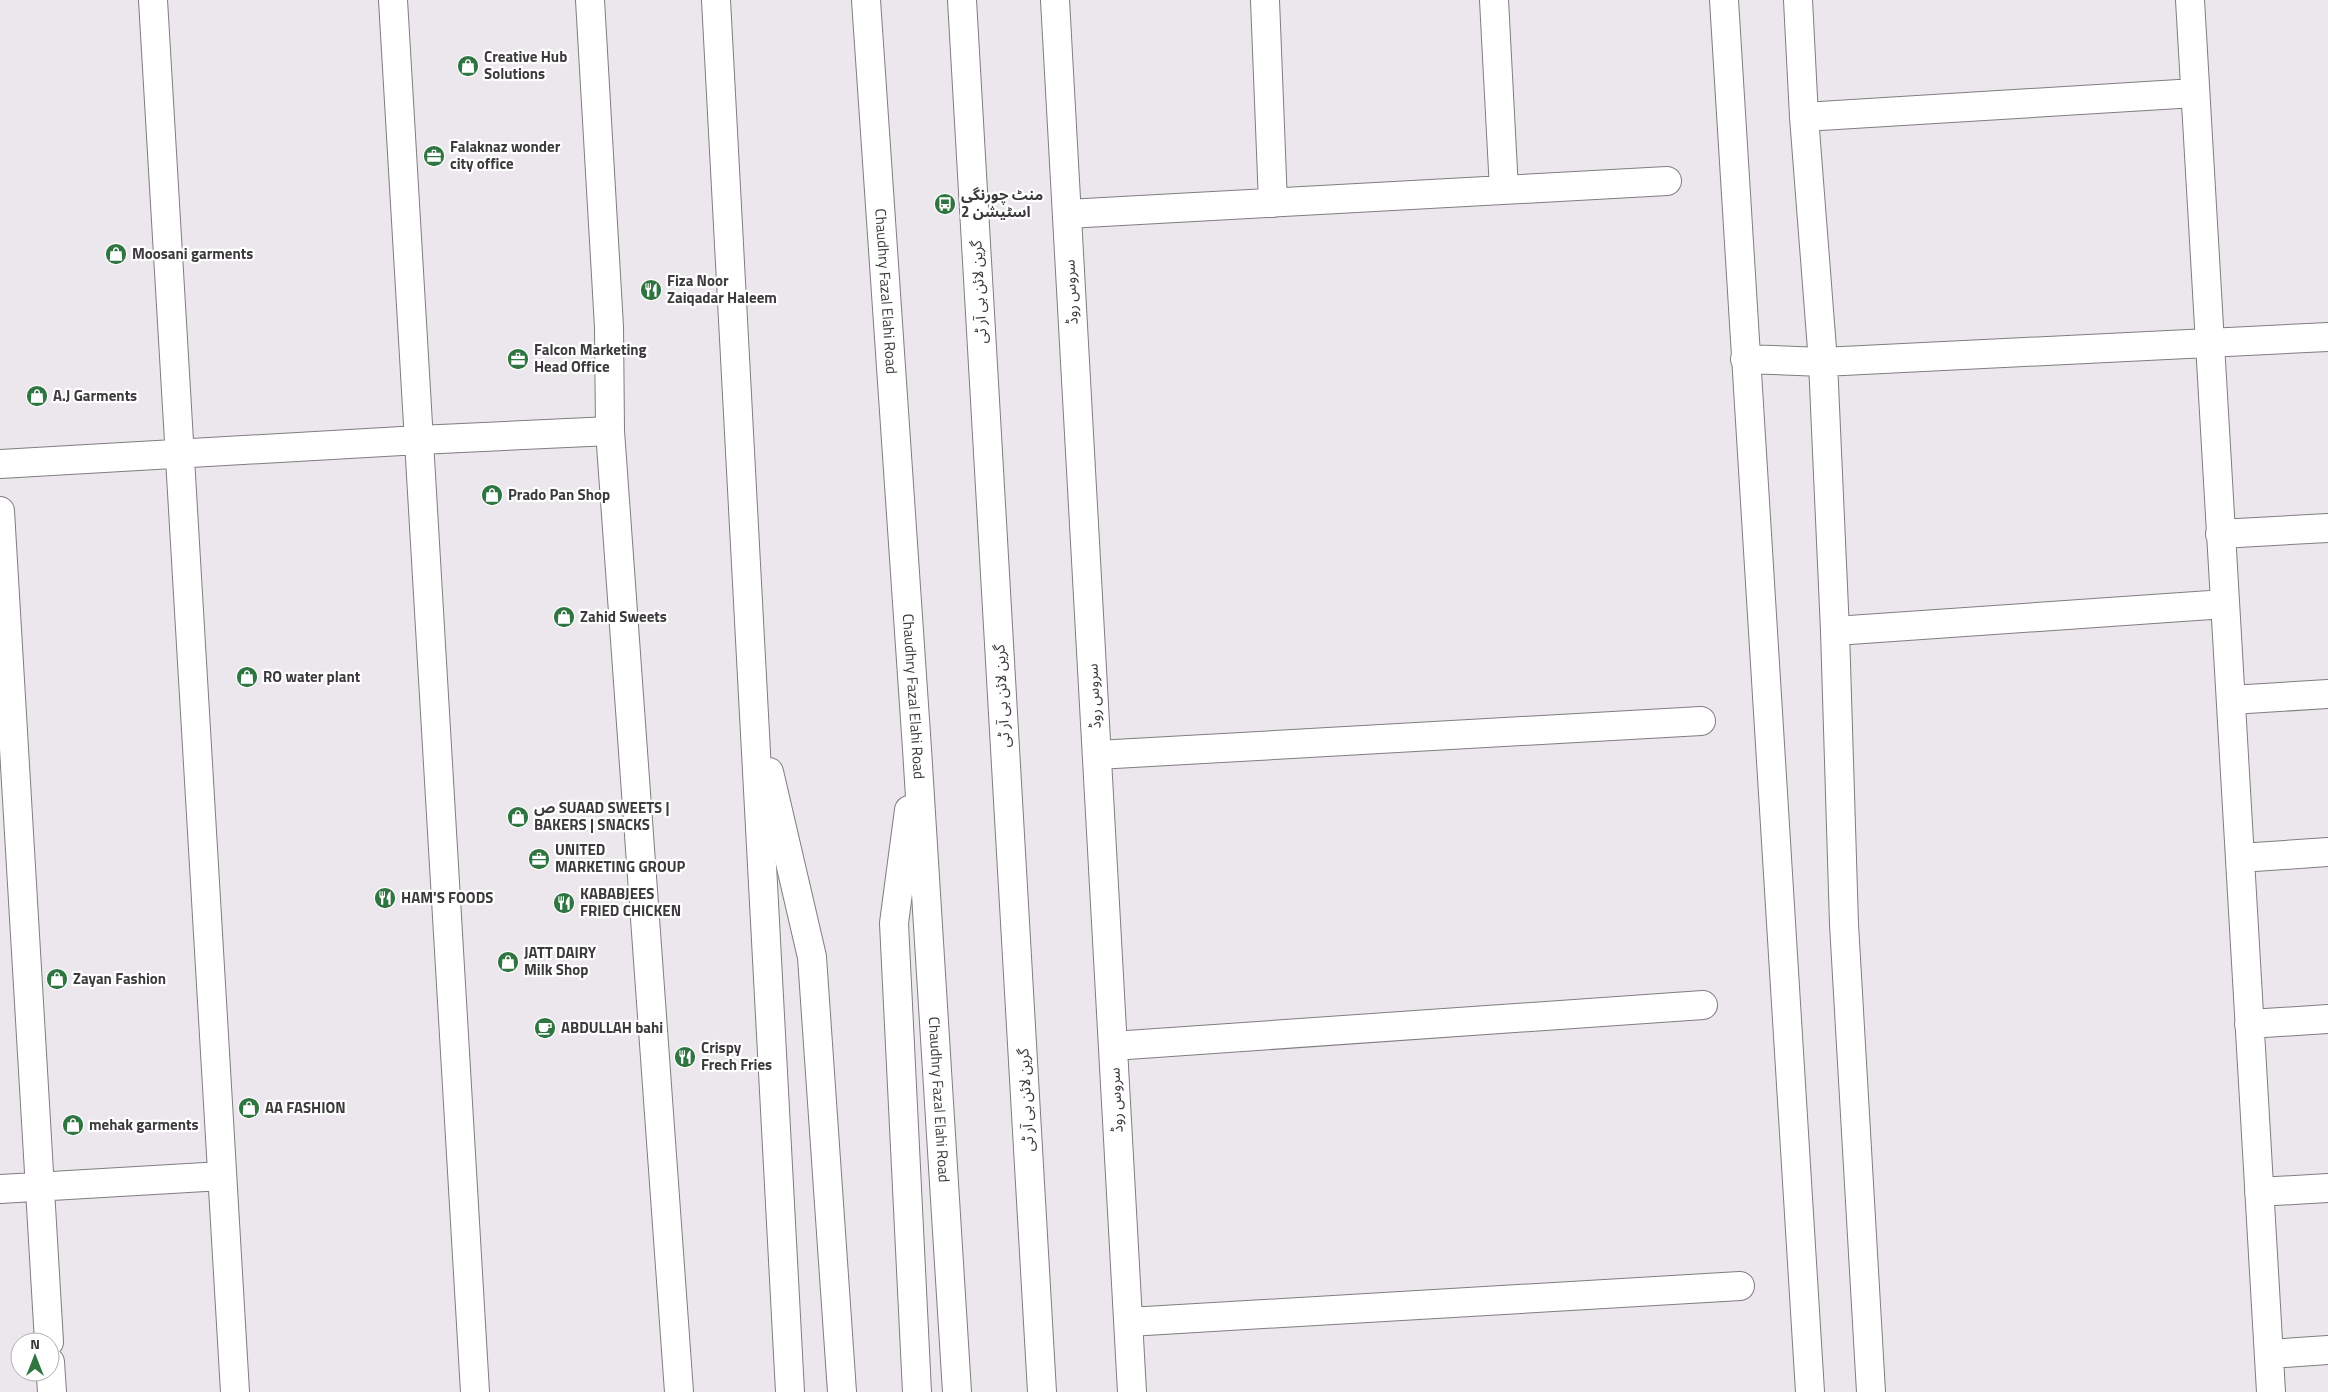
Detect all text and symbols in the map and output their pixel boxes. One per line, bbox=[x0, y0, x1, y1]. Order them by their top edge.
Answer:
place label: Creative Hub Solutions bbox=[484, 45, 567, 85]
shop icon: Creative Hub Solutions bbox=[456, 54, 480, 78]
place label: Falaknaz wonder city office bbox=[450, 135, 561, 175]
office icon: Falaknaz wonder city office bbox=[422, 144, 446, 168]
place label: منٹ چورنگی اسٹیشن 2 bbox=[961, 183, 1043, 223]
bus stop icon: منٹ چورنگی اسٹیشن 2 bbox=[933, 192, 957, 216]
street label: Chaudhry Fazal Elahi Road bbox=[869, 208, 903, 375]
street label: گرین لائن بی آر ٹی bbox=[964, 239, 993, 344]
shop icon: Moosani garments bbox=[104, 242, 128, 266]
place label: Moosani garments bbox=[132, 242, 253, 265]
street label: سروس روڈ bbox=[1057, 259, 1084, 325]
place label: Fiza Noor Zaiqadar Haleem bbox=[667, 269, 777, 309]
restaurant icon: Fiza Noor Zaiqadar Haleem bbox=[639, 278, 663, 302]
place label: Falcon Marketing Head Office bbox=[534, 338, 647, 378]
office icon: Falcon Marketing Head Office bbox=[506, 347, 530, 371]
shop icon: A.J Garments bbox=[25, 384, 49, 408]
place label: A.J Garments bbox=[53, 384, 137, 407]
shop icon: Prado Pan Shop bbox=[480, 483, 504, 507]
place label: Prado Pan Shop bbox=[508, 483, 610, 506]
shop icon: Zahid Sweets bbox=[552, 605, 576, 629]
place label: Zahid Sweets bbox=[580, 605, 667, 628]
street label: Chaudhry Fazal Elahi Road bbox=[897, 613, 931, 780]
street label: گرین لائن بی آر ٹی bbox=[987, 643, 1016, 748]
street label: سروس روڈ bbox=[1080, 663, 1107, 729]
shop icon: RO water plant bbox=[235, 665, 259, 689]
place label: RO water plant bbox=[263, 665, 361, 688]
place label: ص SUAAD SWEETS | BAKERS | SNACKS bbox=[534, 796, 670, 836]
shop icon: ص SUAAD SWEETS | BAKERS | SNACKS bbox=[506, 805, 530, 829]
place label: UNITED MARKETING GROUP bbox=[555, 838, 686, 878]
office icon: UNITED MARKETING GROUP bbox=[527, 847, 551, 871]
place label: KABABJEES FRIED CHICKEN bbox=[580, 882, 681, 922]
restaurant icon: HAM'S FOODS bbox=[373, 886, 397, 910]
place label: HAM'S FOODS bbox=[401, 886, 493, 909]
restaurant icon: KABABJEES FRIED CHICKEN bbox=[552, 891, 576, 915]
place label: JATT DAIRY Milk Shop bbox=[524, 941, 597, 981]
shop icon: JATT DAIRY Milk Shop bbox=[496, 950, 520, 974]
shop icon: Zayan Fashion bbox=[45, 967, 69, 991]
place label: Zayan Fashion bbox=[73, 967, 166, 990]
cafe icon: ABDULLAH bahi bbox=[533, 1016, 557, 1040]
place label: ABDULLAH bahi bbox=[561, 1016, 663, 1039]
street label: Chaudhry Fazal Elahi Road bbox=[923, 1016, 956, 1183]
place label: Crispy Frech Fries bbox=[701, 1036, 772, 1076]
restaurant icon: Crispy Frech Fries bbox=[673, 1045, 697, 1069]
street label: گرین لائن بی آر ٹی bbox=[1011, 1047, 1040, 1152]
street label: سروس روڈ bbox=[1102, 1067, 1129, 1133]
shop icon: AA FASHION bbox=[237, 1096, 261, 1120]
place label: AA FASHION bbox=[265, 1096, 346, 1119]
shop icon: mehak garments bbox=[61, 1113, 85, 1137]
place label: mehak garments bbox=[89, 1113, 199, 1136]
north arrow bbox=[10, 1332, 60, 1382]
text: N bbox=[30, 1333, 40, 1354]

